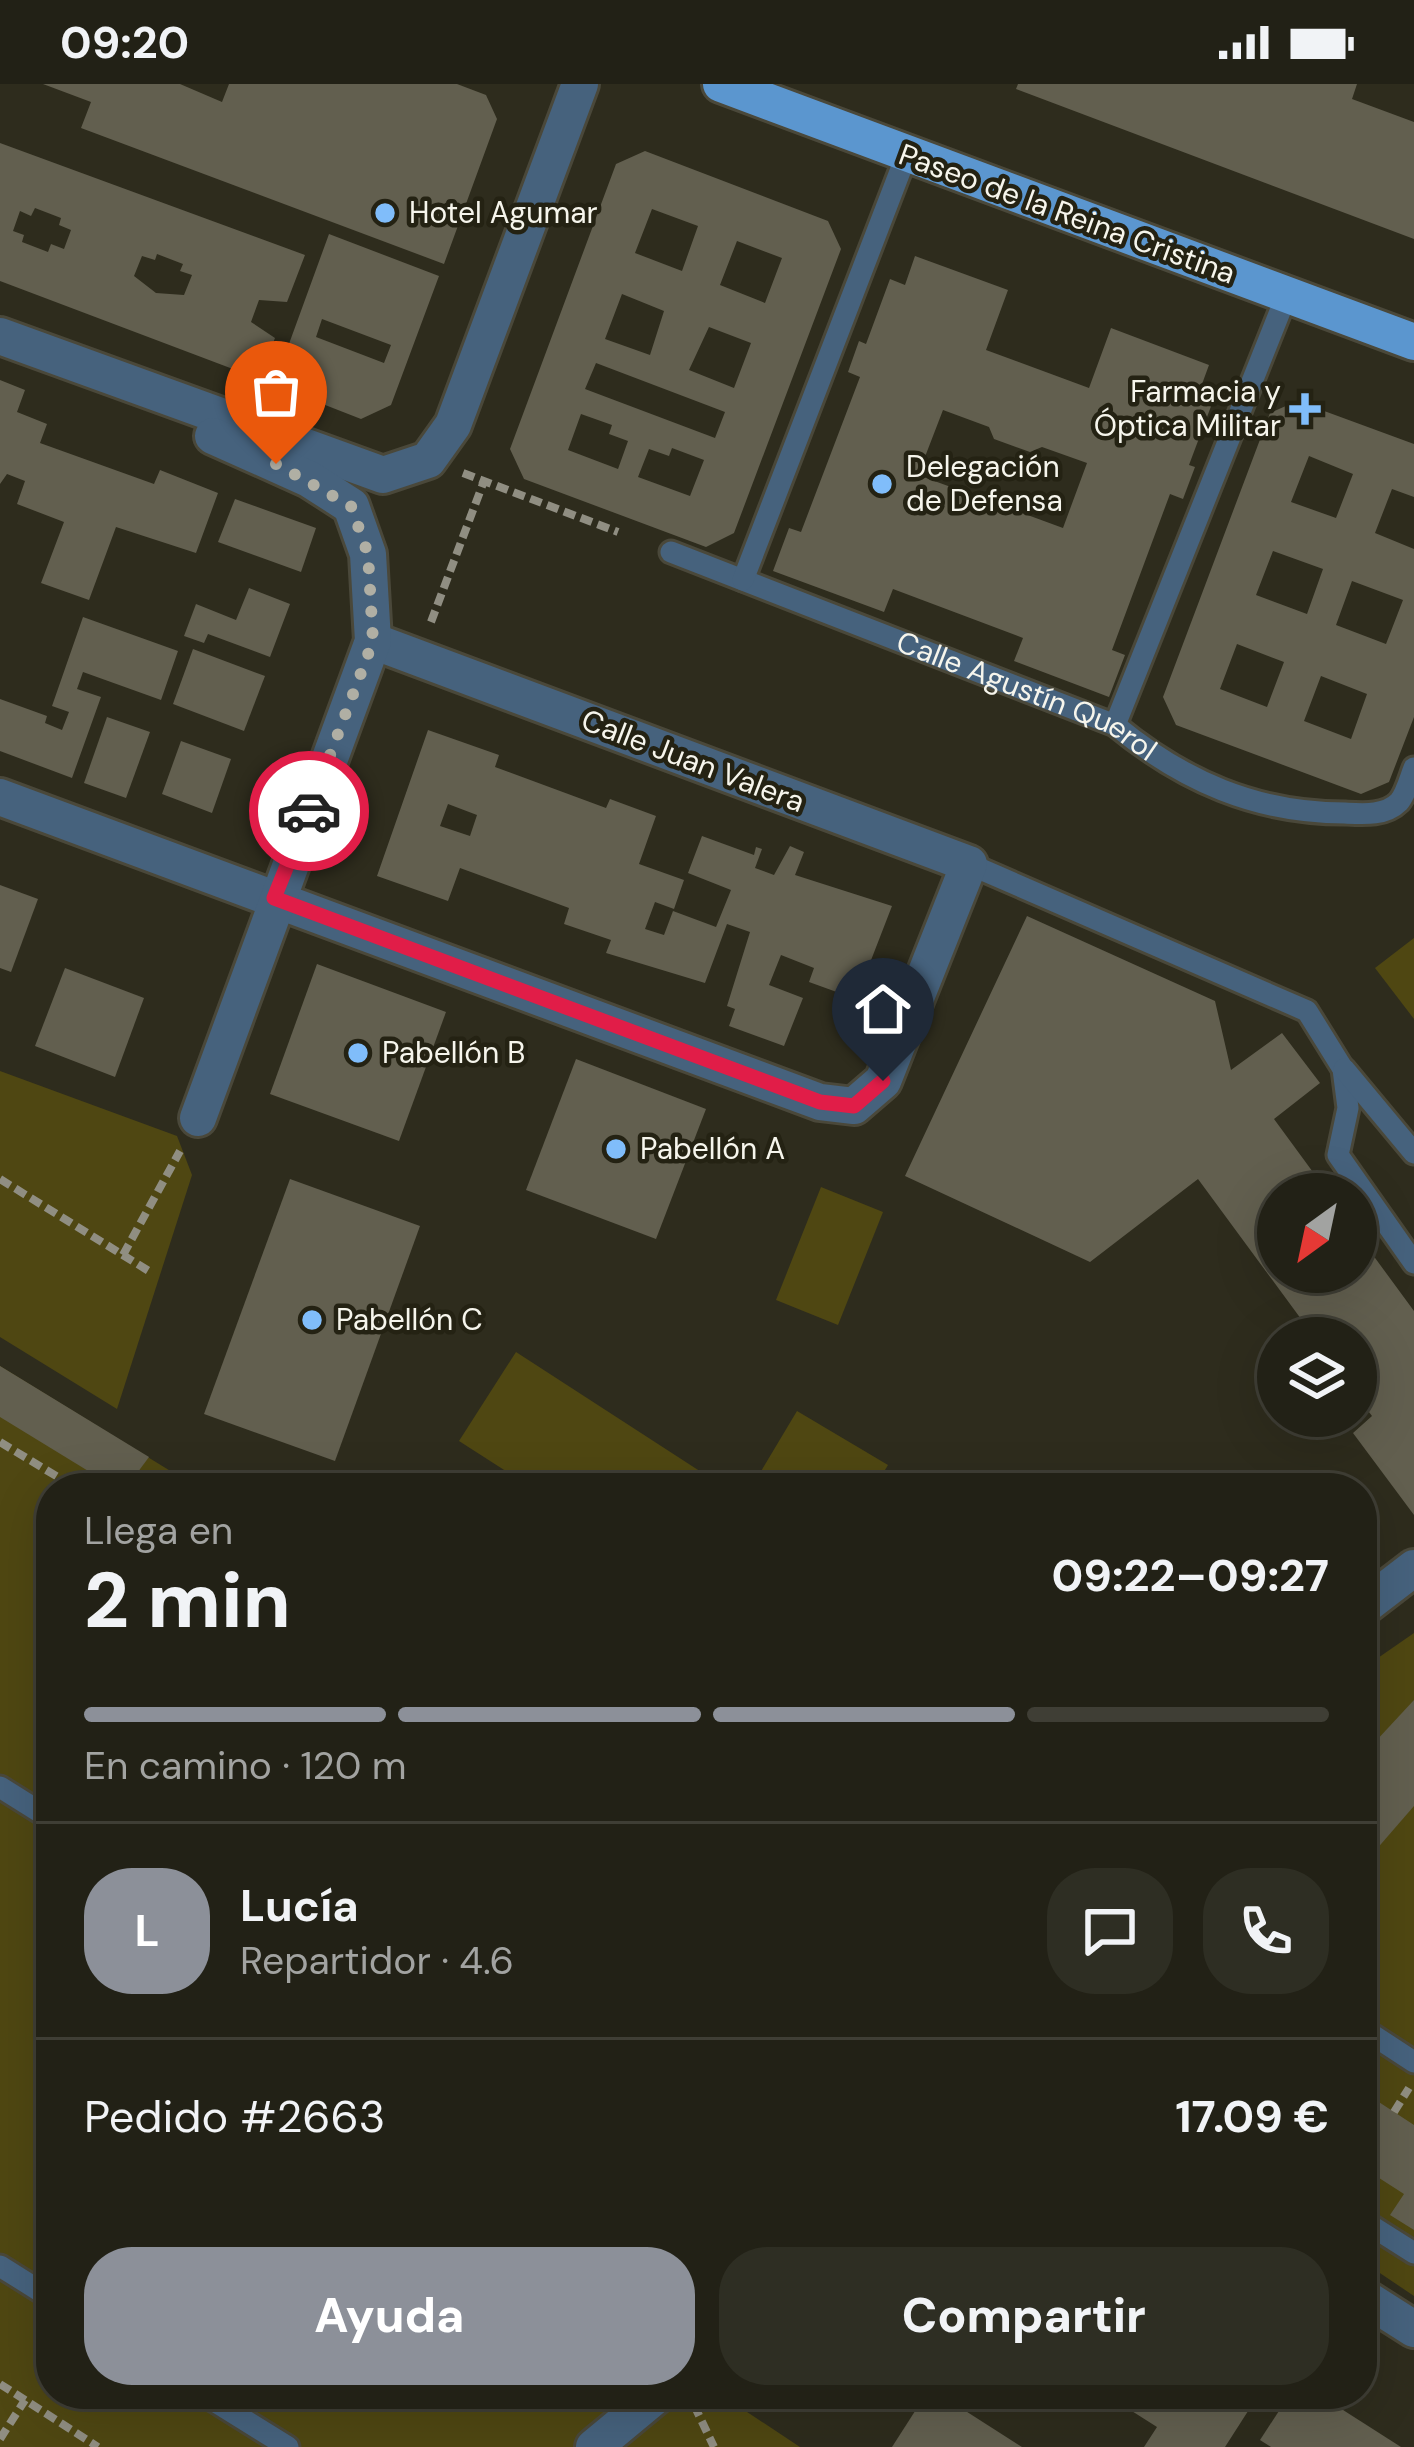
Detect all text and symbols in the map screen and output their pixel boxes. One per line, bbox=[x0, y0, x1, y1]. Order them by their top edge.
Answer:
text: 09:20 bbox=[60, 13, 189, 72]
street label: Paseo de la Reina Cristina bbox=[894, 134, 1241, 293]
place label: Hotel Agumar bbox=[409, 193, 598, 232]
marker: Hotel Agumar bbox=[372, 200, 398, 226]
pin bbox=[225, 341, 327, 464]
icon: bag bbox=[243, 359, 309, 425]
place label: Farmacia y Óptica Militar bbox=[1094, 372, 1281, 445]
marker: Farmacia y Óptica Militar bbox=[1292, 396, 1318, 422]
place label: Delegación de Defensa bbox=[906, 447, 1063, 520]
marker: Delegación de Defensa bbox=[869, 471, 895, 497]
street label: Calle Agustín Querol bbox=[891, 622, 1165, 769]
street label: Calle Juan Valera bbox=[576, 700, 810, 821]
courier bbox=[249, 751, 369, 871]
icon: car bbox=[276, 778, 342, 844]
pin bbox=[832, 958, 934, 1081]
icon: home bbox=[850, 976, 916, 1042]
place label: Pabellón B bbox=[382, 1033, 525, 1072]
marker: Pabellón B bbox=[345, 1040, 371, 1066]
place label: Pabellón A bbox=[640, 1129, 785, 1168]
marker: Pabellón A bbox=[603, 1136, 629, 1162]
north arrow bbox=[1257, 1173, 1377, 1293]
map controls bbox=[1257, 1173, 1377, 1437]
place label: Pabellón C bbox=[336, 1300, 483, 1339]
marker: Pabellón C bbox=[299, 1307, 325, 1333]
button: layers bbox=[1257, 1317, 1377, 1437]
text: Llega en bbox=[84, 1505, 233, 1556]
text: 09:22–09:27 bbox=[1052, 1546, 1329, 1605]
text: 2 min bbox=[84, 1550, 291, 1651]
text: En camino · 120 m bbox=[84, 1740, 406, 1791]
button: chat bbox=[1047, 1868, 1173, 1994]
button: phone bbox=[1203, 1868, 1329, 1994]
text: Lucía bbox=[240, 1876, 359, 1935]
text: L bbox=[134, 1901, 160, 1960]
text: Repartidor · 4.6 bbox=[240, 1935, 514, 1986]
text: Pedido #2663 bbox=[84, 2087, 385, 2146]
text: 17.09 € bbox=[1175, 2087, 1329, 2146]
button: Ayuda bbox=[84, 2247, 695, 2385]
button: Compartir bbox=[719, 2247, 1329, 2385]

